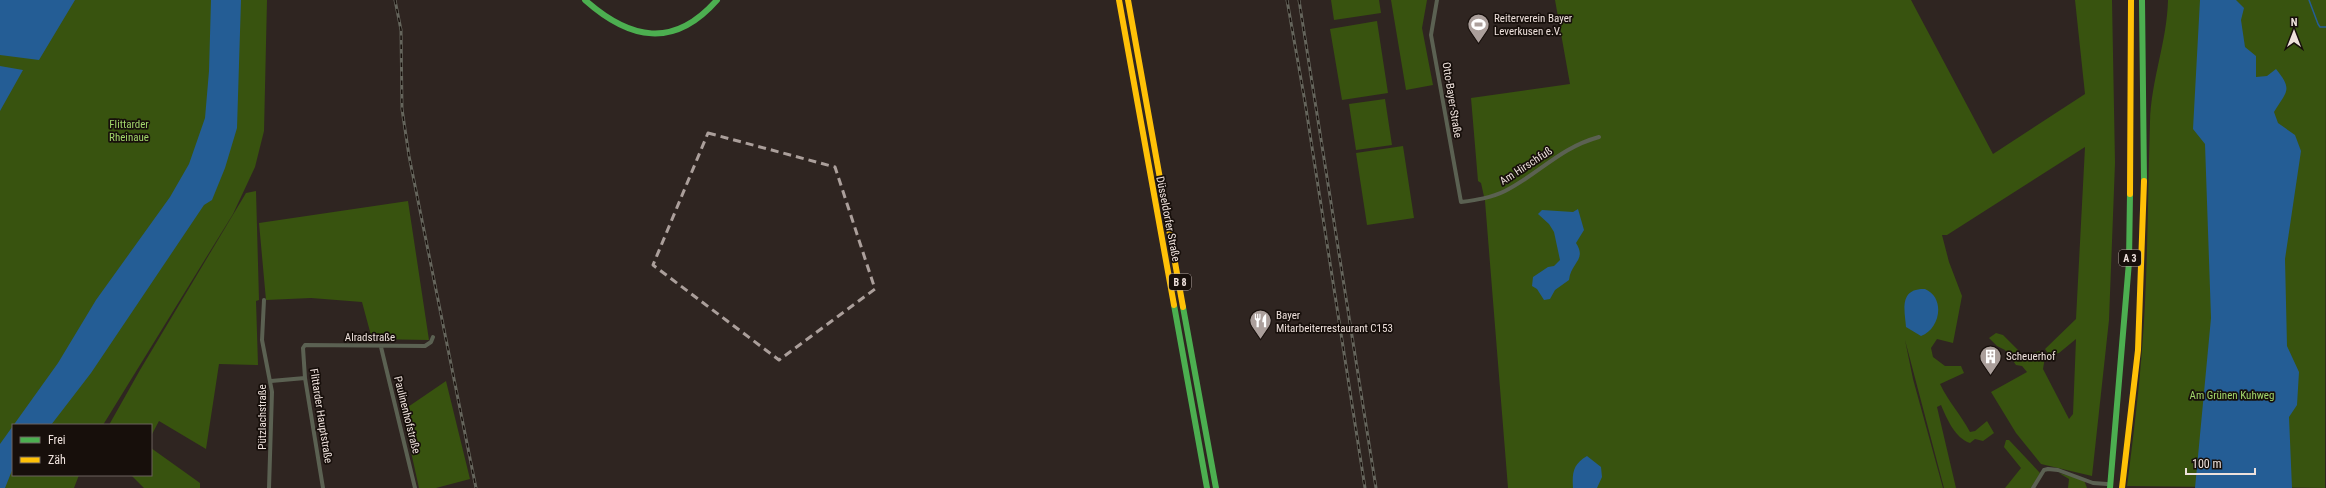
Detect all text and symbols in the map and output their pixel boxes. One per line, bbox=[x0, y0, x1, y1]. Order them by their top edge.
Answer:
sports icon: Reiterverein Bayer Leverkusen e.V. bbox=[1466, 11, 1492, 44]
place label: Reiterverein Bayer Leverkusen e.V. bbox=[1494, 12, 1573, 38]
north arrow bbox=[2274, 12, 2314, 52]
text: N bbox=[2291, 16, 2298, 29]
street label: Otto-Bayer-Straße bbox=[1440, 61, 1464, 139]
park label: Flittarder Rheinaue bbox=[109, 118, 149, 144]
street label: Am Hirschfuß bbox=[1497, 144, 1555, 188]
street label: Düsseldorfer Straße bbox=[1153, 175, 1183, 263]
road number: A 3 bbox=[2119, 250, 2141, 266]
road number: B 8 bbox=[1169, 274, 1191, 290]
restaurant icon: Bayer Mitarbeiterrestaurant C153 bbox=[1248, 308, 1274, 341]
place label: Bayer Mitarbeiterrestaurant C153 bbox=[1276, 309, 1393, 335]
street label: Alradstraße bbox=[345, 331, 395, 344]
building icon: Scheuerhof bbox=[1978, 343, 2004, 376]
place label: Scheuerhof bbox=[2006, 350, 2056, 363]
street label: Flittarder Hauptstraße bbox=[307, 368, 335, 464]
street label: Paulinenhofstraße bbox=[391, 375, 423, 455]
street label: Pützlachstraße bbox=[256, 384, 269, 450]
park label: Am Grünen Kuhweg bbox=[2190, 389, 2274, 402]
legend bbox=[12, 424, 152, 476]
text: Frei bbox=[48, 433, 66, 447]
scale bar bbox=[2186, 450, 2255, 476]
text: Zäh bbox=[48, 453, 66, 467]
text: 100 m bbox=[2192, 457, 2222, 471]

